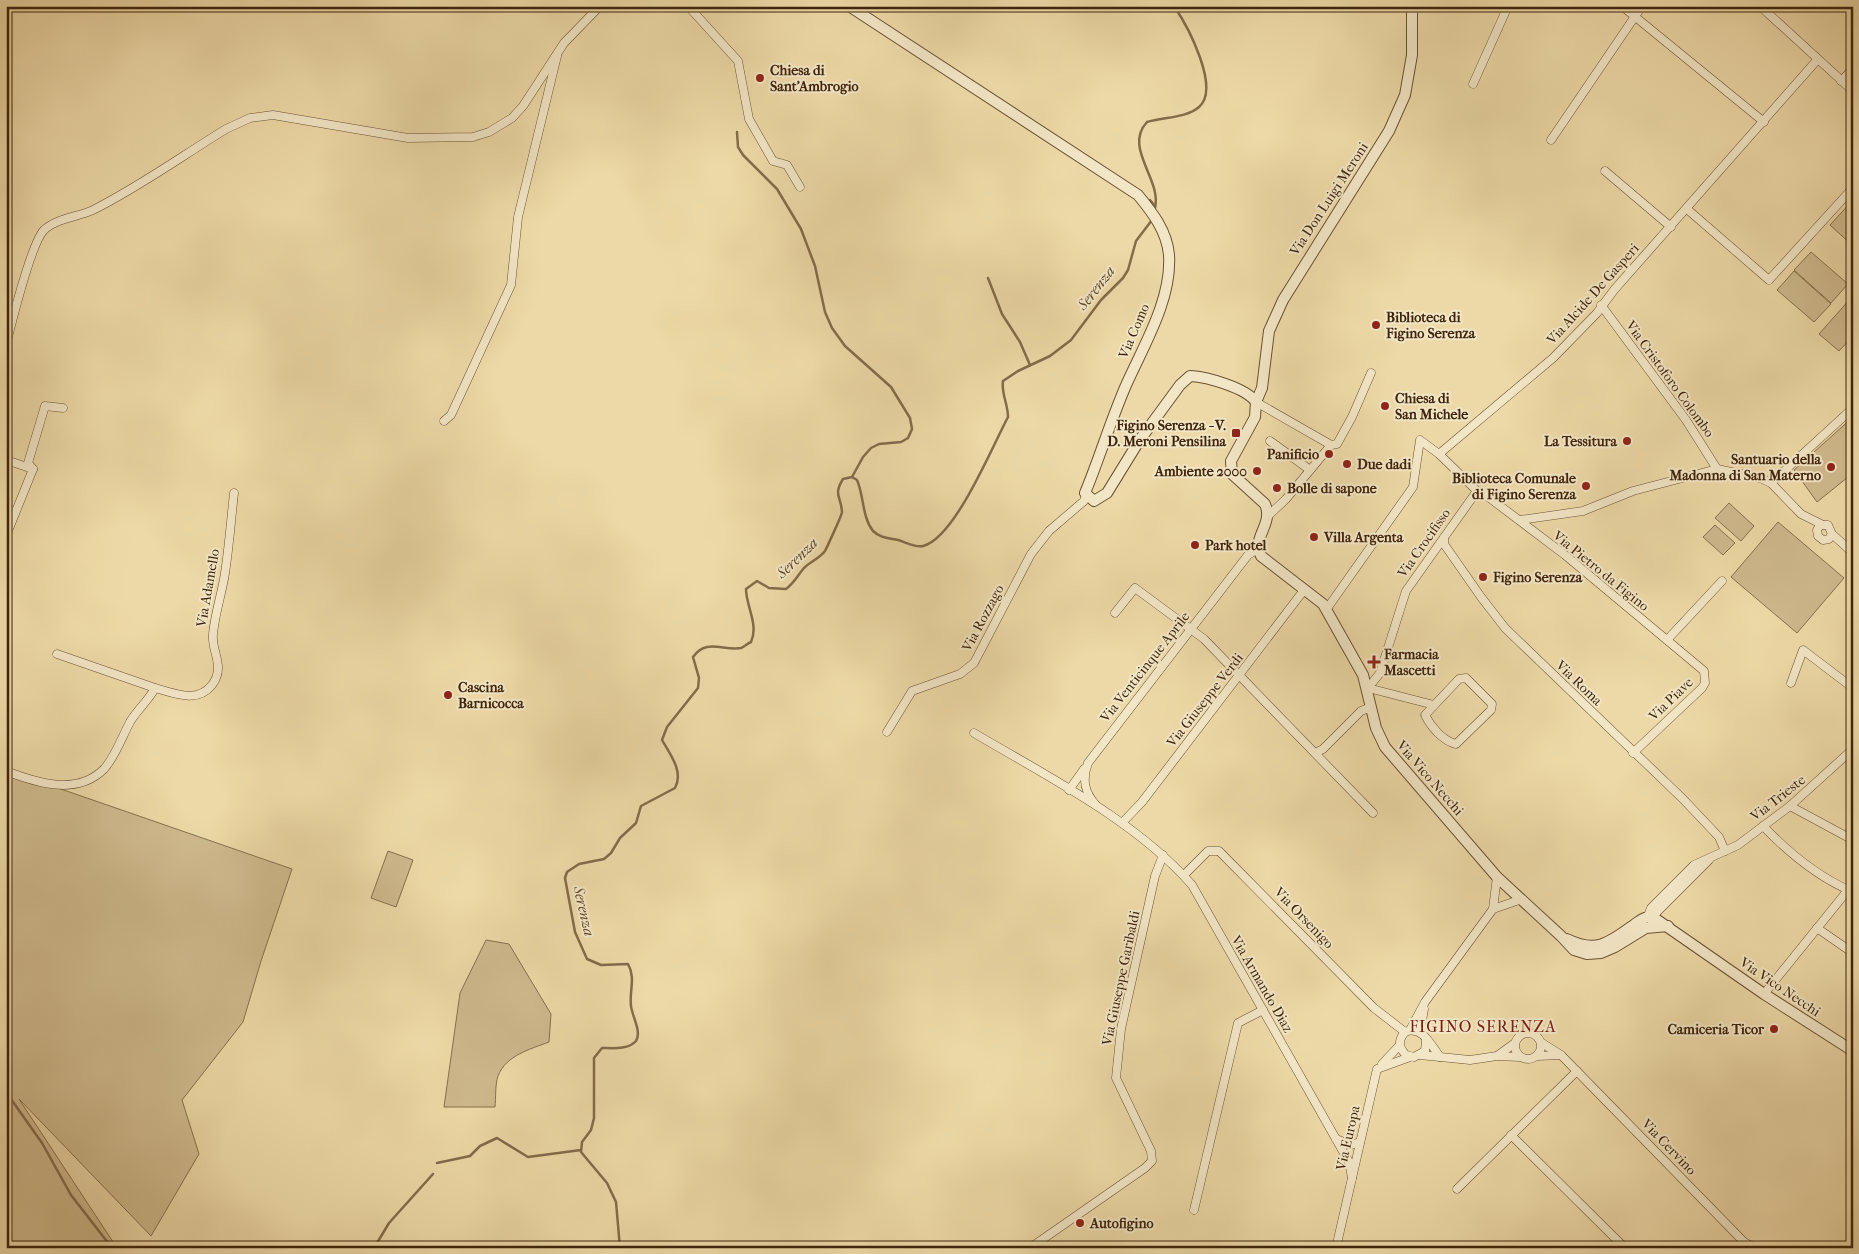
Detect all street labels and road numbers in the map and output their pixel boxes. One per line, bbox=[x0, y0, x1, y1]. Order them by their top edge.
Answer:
street label: Via Don Luigi Meroni bbox=[1286, 139, 1372, 260]
street label: Via Alcide De Gasperi bbox=[1542, 240, 1643, 349]
street label: Via Como bbox=[1114, 301, 1153, 362]
street label: Via Cristoforo Colombo bbox=[1621, 317, 1718, 441]
street label: Via Crocifisso bbox=[1393, 505, 1454, 582]
street label: Via Pietro da Figino bbox=[1549, 526, 1652, 615]
street label: Via Adamello bbox=[193, 548, 223, 629]
street label: Via Rozzago bbox=[958, 582, 1008, 655]
street label: Via Venticinque Aprile bbox=[1096, 608, 1194, 727]
street label: Via Giuseppe Verdi bbox=[1162, 650, 1247, 751]
street label: Via Roma bbox=[1552, 656, 1606, 710]
street label: Via Piave bbox=[1645, 674, 1697, 725]
street label: Via Vico Necchi bbox=[1392, 736, 1467, 819]
street label: Via Trieste bbox=[1746, 771, 1809, 825]
street label: Via Orsenigo bbox=[1270, 883, 1337, 952]
street label: Via Giuseppe Garibaldi bbox=[1098, 909, 1144, 1048]
street label: Via Armando Diaz bbox=[1227, 932, 1297, 1036]
street label: Via Vico Necchi bbox=[1736, 953, 1824, 1020]
street label: Via Europa bbox=[1332, 1103, 1364, 1173]
street label: Via Cervino bbox=[1637, 1115, 1700, 1179]

